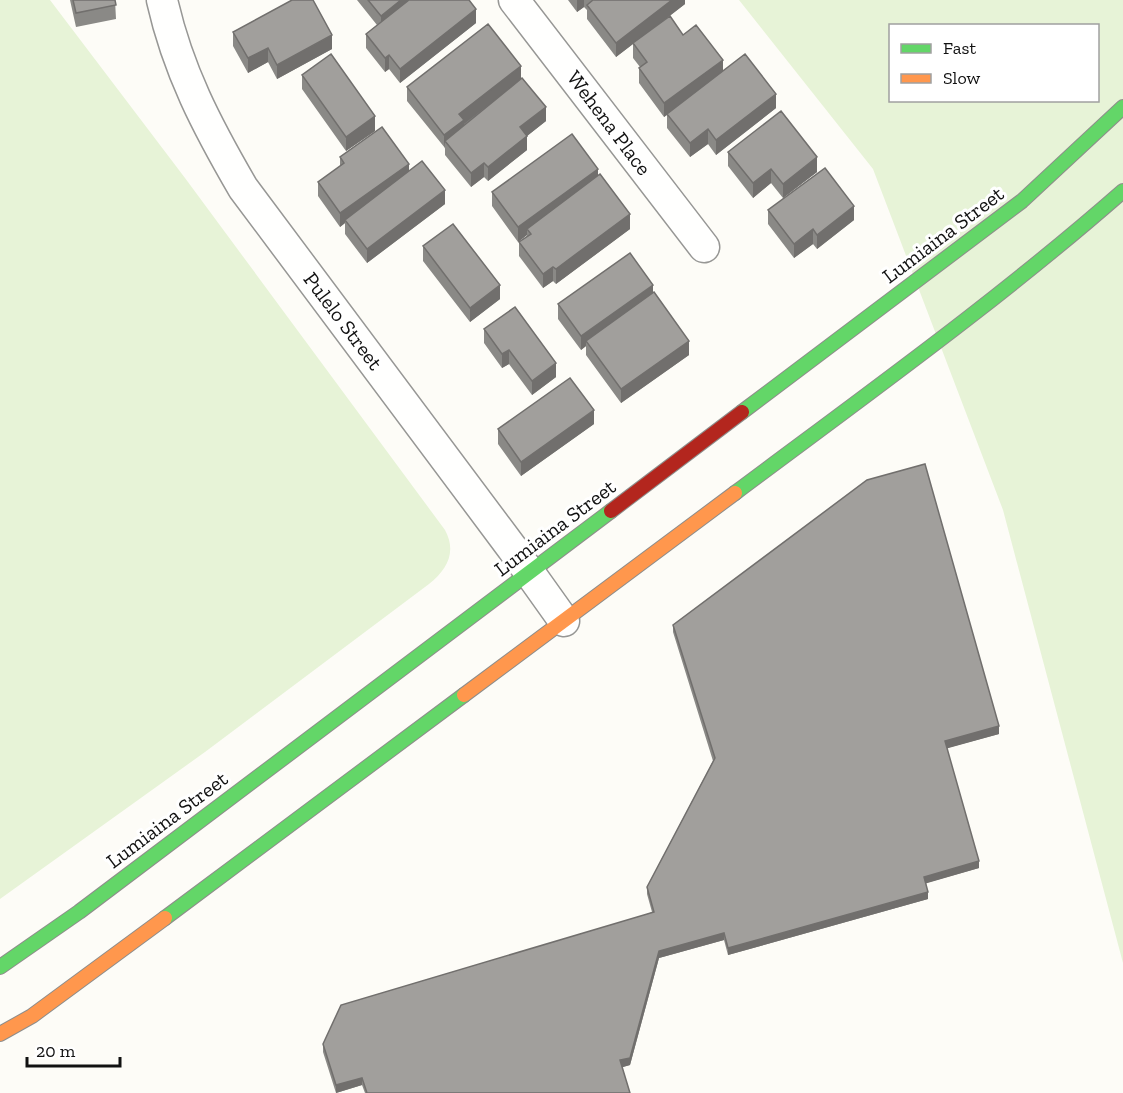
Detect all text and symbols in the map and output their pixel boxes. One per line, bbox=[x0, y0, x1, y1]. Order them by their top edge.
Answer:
legend bbox=[889, 24, 1099, 102]
text: Fast bbox=[943, 37, 976, 59]
street label: Wehena Place bbox=[562, 65, 657, 180]
text: Slow bbox=[943, 67, 980, 89]
street label: Lumiaina Street bbox=[877, 181, 1008, 288]
street label: Pulelo Street bbox=[299, 267, 388, 375]
street label: Lumiaina Street bbox=[489, 474, 620, 581]
street label: Lumiaina Street bbox=[101, 766, 232, 873]
scale bar bbox=[27, 1030, 120, 1068]
text: 20 m bbox=[36, 1040, 76, 1062]

